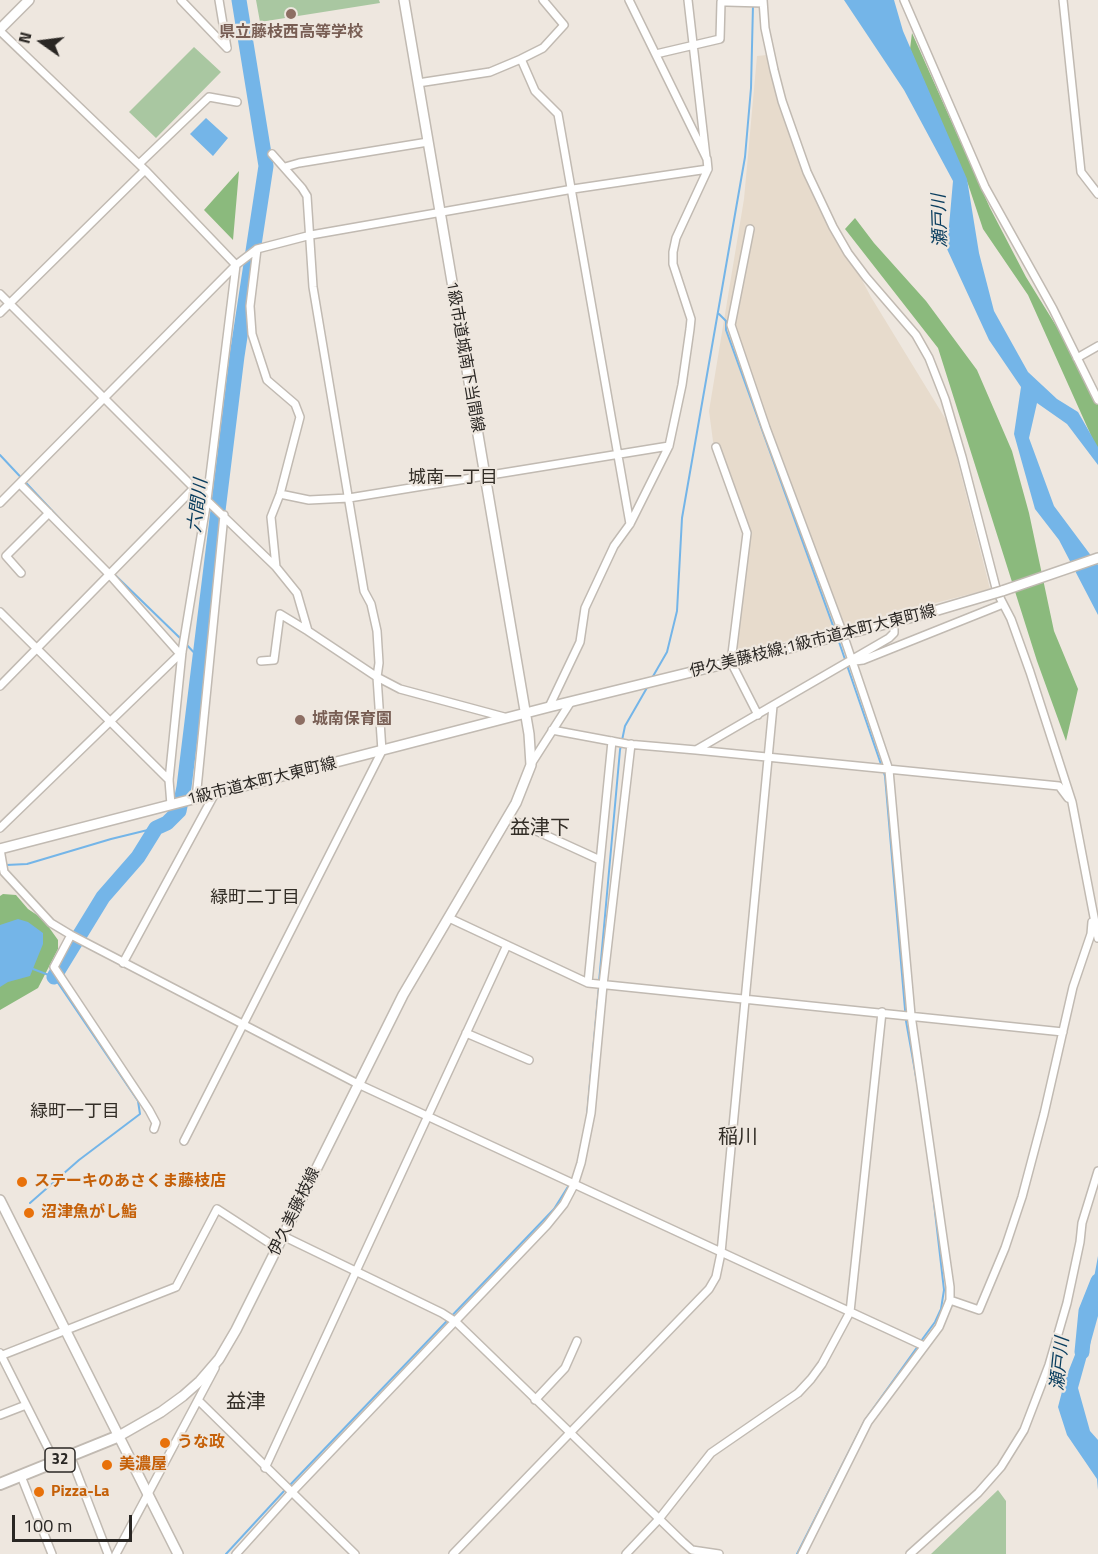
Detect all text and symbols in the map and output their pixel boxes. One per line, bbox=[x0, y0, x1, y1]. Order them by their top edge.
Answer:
marker: 県立藤枝西高等学校 bbox=[284, 7, 298, 21]
north arrow bbox=[12, 12, 72, 72]
place label: 県立藤枝西高等学校 bbox=[219, 23, 363, 43]
text: N bbox=[12, 29, 38, 46]
water label: 瀬戸川 bbox=[929, 194, 953, 248]
street label: 1級市道城南下当間線 bbox=[441, 280, 487, 434]
district label: 城南一丁目 bbox=[408, 468, 498, 490]
water label: 六間川 bbox=[185, 478, 213, 534]
street label: 伊久美藤枝線;1級市道本町大東町線 bbox=[688, 602, 938, 682]
place label: 城南保育園 bbox=[312, 710, 392, 730]
marker: 城南保育園 bbox=[293, 713, 307, 727]
street label: 1級市道本町大東町線 bbox=[185, 754, 339, 810]
district label: 益津下 bbox=[510, 817, 570, 841]
district label: 緑町二丁目 bbox=[210, 888, 300, 910]
district label: 緑町一丁目 bbox=[30, 1102, 120, 1124]
district label: 稲川 bbox=[718, 1126, 758, 1150]
street label: 伊久美藤枝線 bbox=[265, 1165, 325, 1259]
place label: ステーキのあさくま藤枝店 bbox=[34, 1172, 226, 1192]
marker: ステーキのあさくま藤枝店 bbox=[15, 1175, 29, 1189]
place label: 沼津魚がし鮨 bbox=[41, 1203, 137, 1223]
marker: 沼津魚がし鮨 bbox=[22, 1206, 36, 1220]
water label: 瀬戸川 bbox=[1047, 1336, 1075, 1392]
district label: 益津 bbox=[226, 1391, 266, 1415]
place label: うな政 bbox=[177, 1433, 225, 1453]
marker: うな政 bbox=[158, 1436, 172, 1450]
road number: 32 bbox=[45, 1448, 75, 1472]
place label: 美濃屋 bbox=[119, 1455, 167, 1475]
marker: 美濃屋 bbox=[100, 1458, 114, 1472]
place label: Pizza-La bbox=[51, 1482, 110, 1502]
marker: Pizza-La bbox=[32, 1485, 46, 1499]
scale bar bbox=[15, 1503, 135, 1541]
text: 100 m bbox=[23, 1512, 72, 1539]

